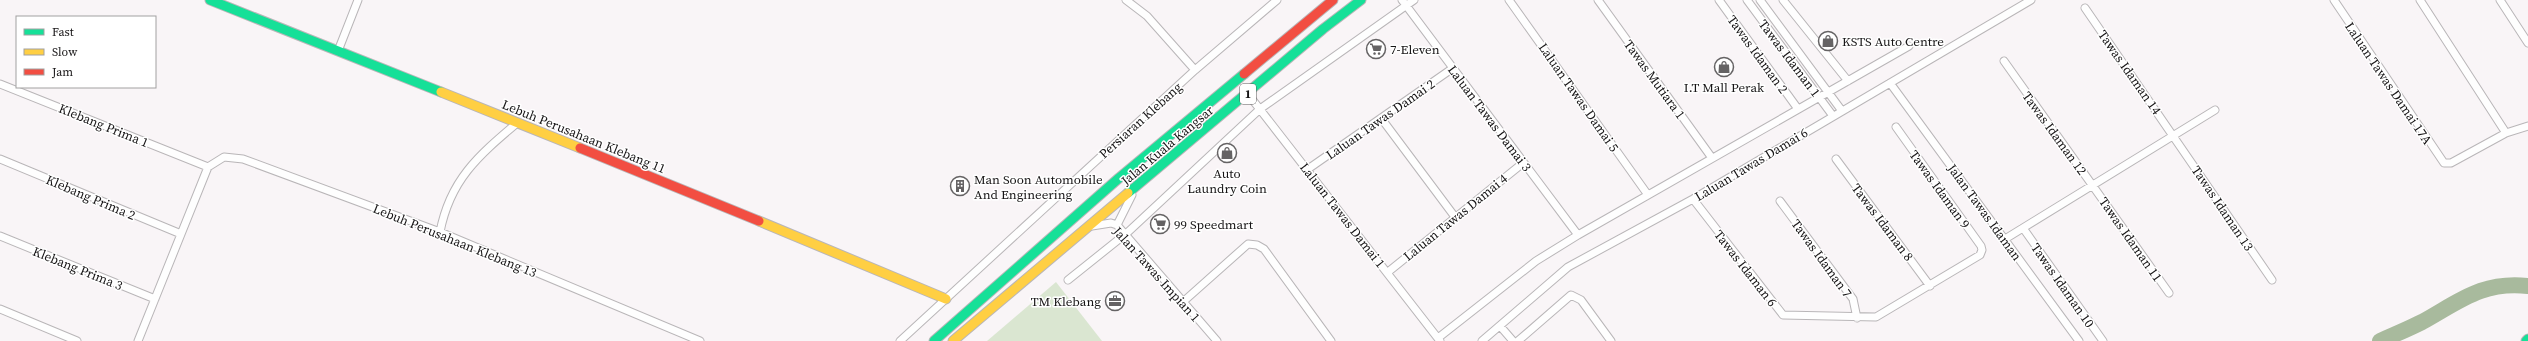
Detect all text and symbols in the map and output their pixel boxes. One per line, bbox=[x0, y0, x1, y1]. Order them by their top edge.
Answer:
street label: Tawas Idaman 2 bbox=[1723, 12, 1792, 97]
legend bbox=[16, 16, 156, 88]
street label: Tawas Idaman 1 bbox=[1755, 16, 1824, 100]
street label: Laluan Tawas Damai 17A bbox=[2341, 19, 2436, 148]
text: Fast bbox=[52, 24, 74, 40]
street label: Tawas Idaman 14 bbox=[2094, 27, 2165, 118]
shop icon: KSTS Auto Centre bbox=[1817, 30, 1839, 52]
place label: KSTS Auto Centre bbox=[1842, 33, 1944, 50]
street label: Tawas Mutiara 1 bbox=[1620, 36, 1689, 122]
supermarket icon: 7-Eleven bbox=[1365, 38, 1387, 60]
street label: Laluan Tawas Damai 5 bbox=[1535, 40, 1623, 155]
place label: 7-Eleven bbox=[1390, 41, 1440, 58]
text: Slow bbox=[52, 44, 78, 60]
shop icon: I.T Mall Perak bbox=[1713, 56, 1735, 78]
street label: Laluan Tawas Damai 3 bbox=[1444, 62, 1535, 175]
text: Jam bbox=[51, 64, 73, 80]
street label: Laluan Tawas Damai 2 bbox=[1323, 75, 1438, 163]
street label: Persiaran Klebang bbox=[1095, 78, 1186, 162]
place label: I.T Mall Perak bbox=[1684, 79, 1765, 96]
road number: 1 bbox=[1240, 84, 1256, 104]
street label: Tawas Idaman 12 bbox=[2019, 88, 2091, 178]
street label: Lebuh Perusahaan Klebang 11 bbox=[499, 96, 668, 177]
street label: Klebang Prima 1 bbox=[56, 100, 151, 151]
street label: Jalan Kuala Kangsar bbox=[1117, 101, 1217, 190]
street label: Laluan Tawas Damai 6 bbox=[1692, 124, 1811, 205]
shop icon: Auto Laundry Coin bbox=[1216, 142, 1238, 164]
street label: Tawas Idaman 9 bbox=[1905, 147, 1974, 232]
street label: Laluan Tawas Damai 1 bbox=[1296, 159, 1389, 271]
street label: Jalan Tawas Idaman bbox=[1943, 160, 2025, 264]
street label: Tawas Idaman 13 bbox=[2188, 162, 2257, 254]
place label: Auto Laundry Coin bbox=[1187, 165, 1267, 197]
street label: Laluan Tawas Damai 4 bbox=[1400, 170, 1511, 265]
street label: Klebang Prima 2 bbox=[44, 171, 138, 224]
place label: Man Soon Automobile And Engineering bbox=[974, 171, 1103, 203]
building icon: Man Soon Automobile And Engineering bbox=[949, 175, 971, 197]
street label: Tawas Idaman 8 bbox=[1848, 180, 1917, 264]
street label: Tawas Idaman 11 bbox=[2095, 194, 2166, 285]
street label: Lebuh Perusahaan Klebang 13 bbox=[370, 200, 539, 281]
supermarket icon: 99 Speedmart bbox=[1149, 213, 1171, 235]
place label: 99 Speedmart bbox=[1174, 216, 1254, 233]
street label: Tawas Idaman 7 bbox=[1787, 216, 1856, 301]
street label: Jalan Tawas Impian 1 bbox=[1109, 222, 1204, 326]
street label: Tawas Idaman 6 bbox=[1710, 227, 1781, 310]
street label: Tawas Idaman 10 bbox=[2027, 240, 2098, 331]
street label: Klebang Prima 3 bbox=[30, 243, 125, 294]
office icon: TM Klebang bbox=[1104, 290, 1126, 312]
place label: TM Klebang bbox=[1031, 293, 1101, 310]

